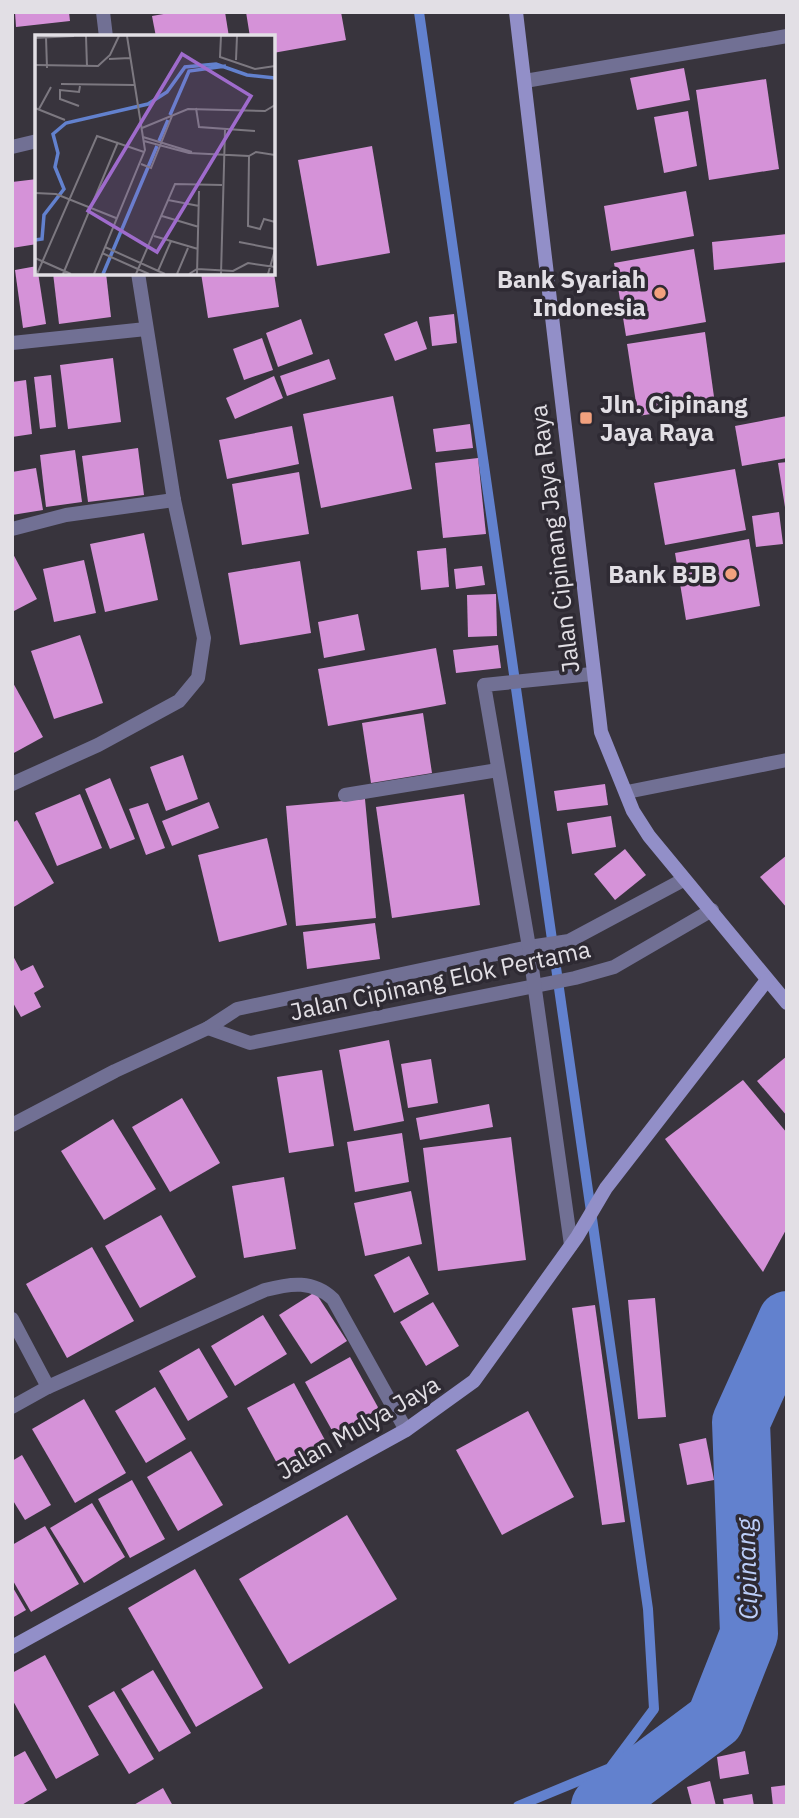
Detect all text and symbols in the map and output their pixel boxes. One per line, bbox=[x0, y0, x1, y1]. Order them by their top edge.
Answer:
inset map bbox=[35, 35, 275, 275]
place label: Bank Syariah Indonesia bbox=[497, 263, 646, 323]
marker: Bank Syariah Indonesia bbox=[652, 285, 668, 301]
place label: Jln. Cipinang Jaya Raya bbox=[600, 388, 748, 448]
street label: Jalan Cipinang Jaya Raya bbox=[522, 403, 586, 675]
marker: Jln. Cipinang Jaya Raya bbox=[578, 410, 594, 426]
place label: Bank BJB bbox=[608, 558, 717, 590]
marker: Bank BJB bbox=[723, 566, 739, 582]
street label: Jalan Cipinang Elok Pertama bbox=[287, 932, 593, 1027]
street label: Jalan Mulya Jaya bbox=[271, 1367, 445, 1487]
water label: Cipinang bbox=[727, 1516, 765, 1621]

